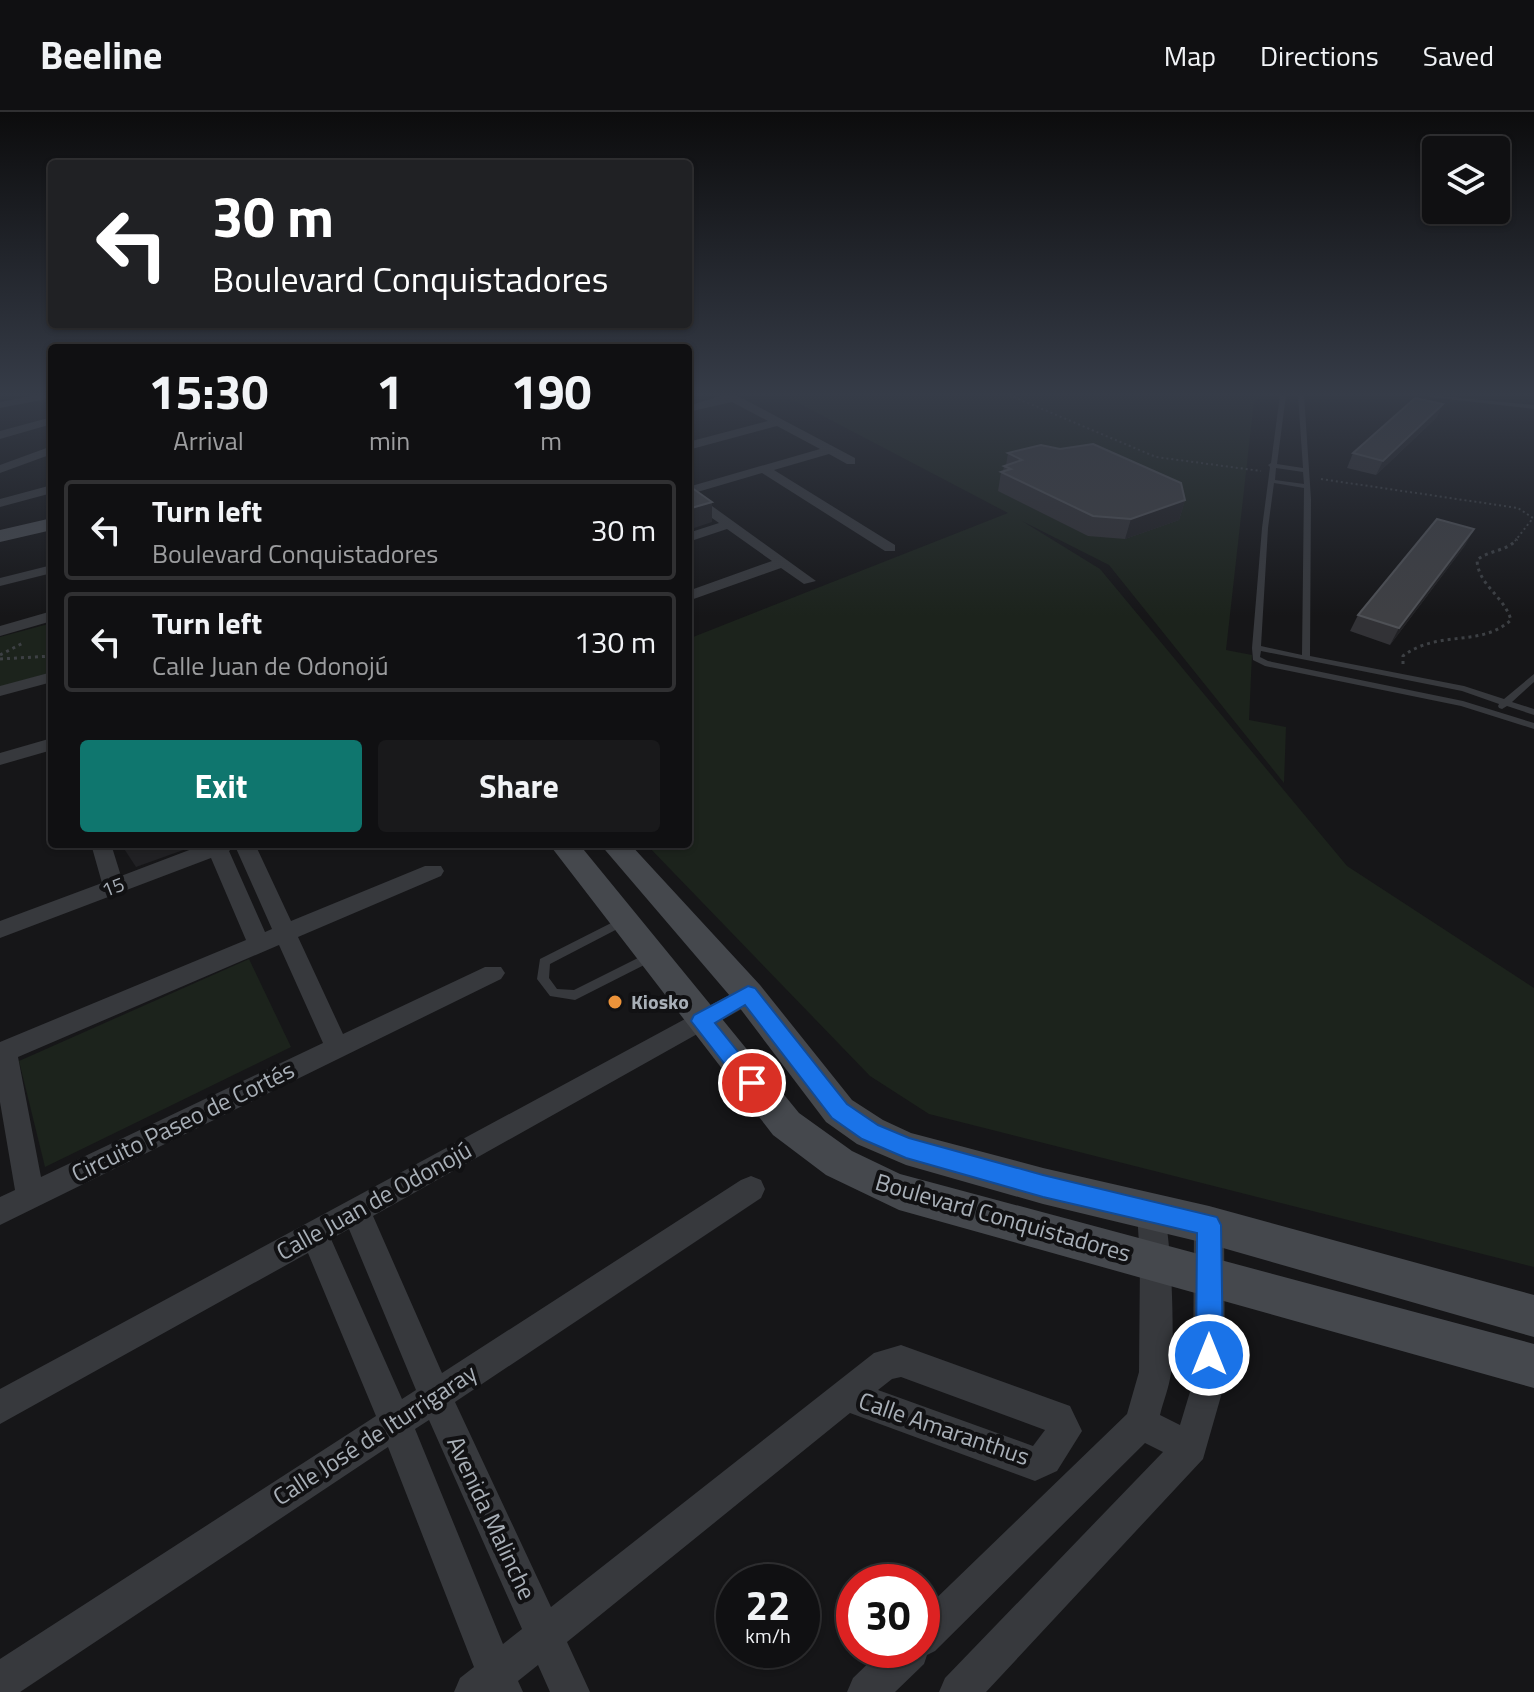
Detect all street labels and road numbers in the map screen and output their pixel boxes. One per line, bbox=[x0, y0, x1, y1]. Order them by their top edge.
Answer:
street label: 15 bbox=[97, 868, 129, 905]
street label: Circuito Paseo de Cortés bbox=[65, 1051, 300, 1191]
street label: Calle Juan de Odonojú bbox=[269, 1131, 478, 1269]
street label: Boulevard Conquistadores bbox=[871, 1163, 1135, 1271]
street label: Calle José de Iturrigaray bbox=[265, 1354, 484, 1514]
street label: Calle Amaranthus bbox=[854, 1382, 1034, 1474]
street label: Avenida Malinche bbox=[438, 1430, 546, 1605]

